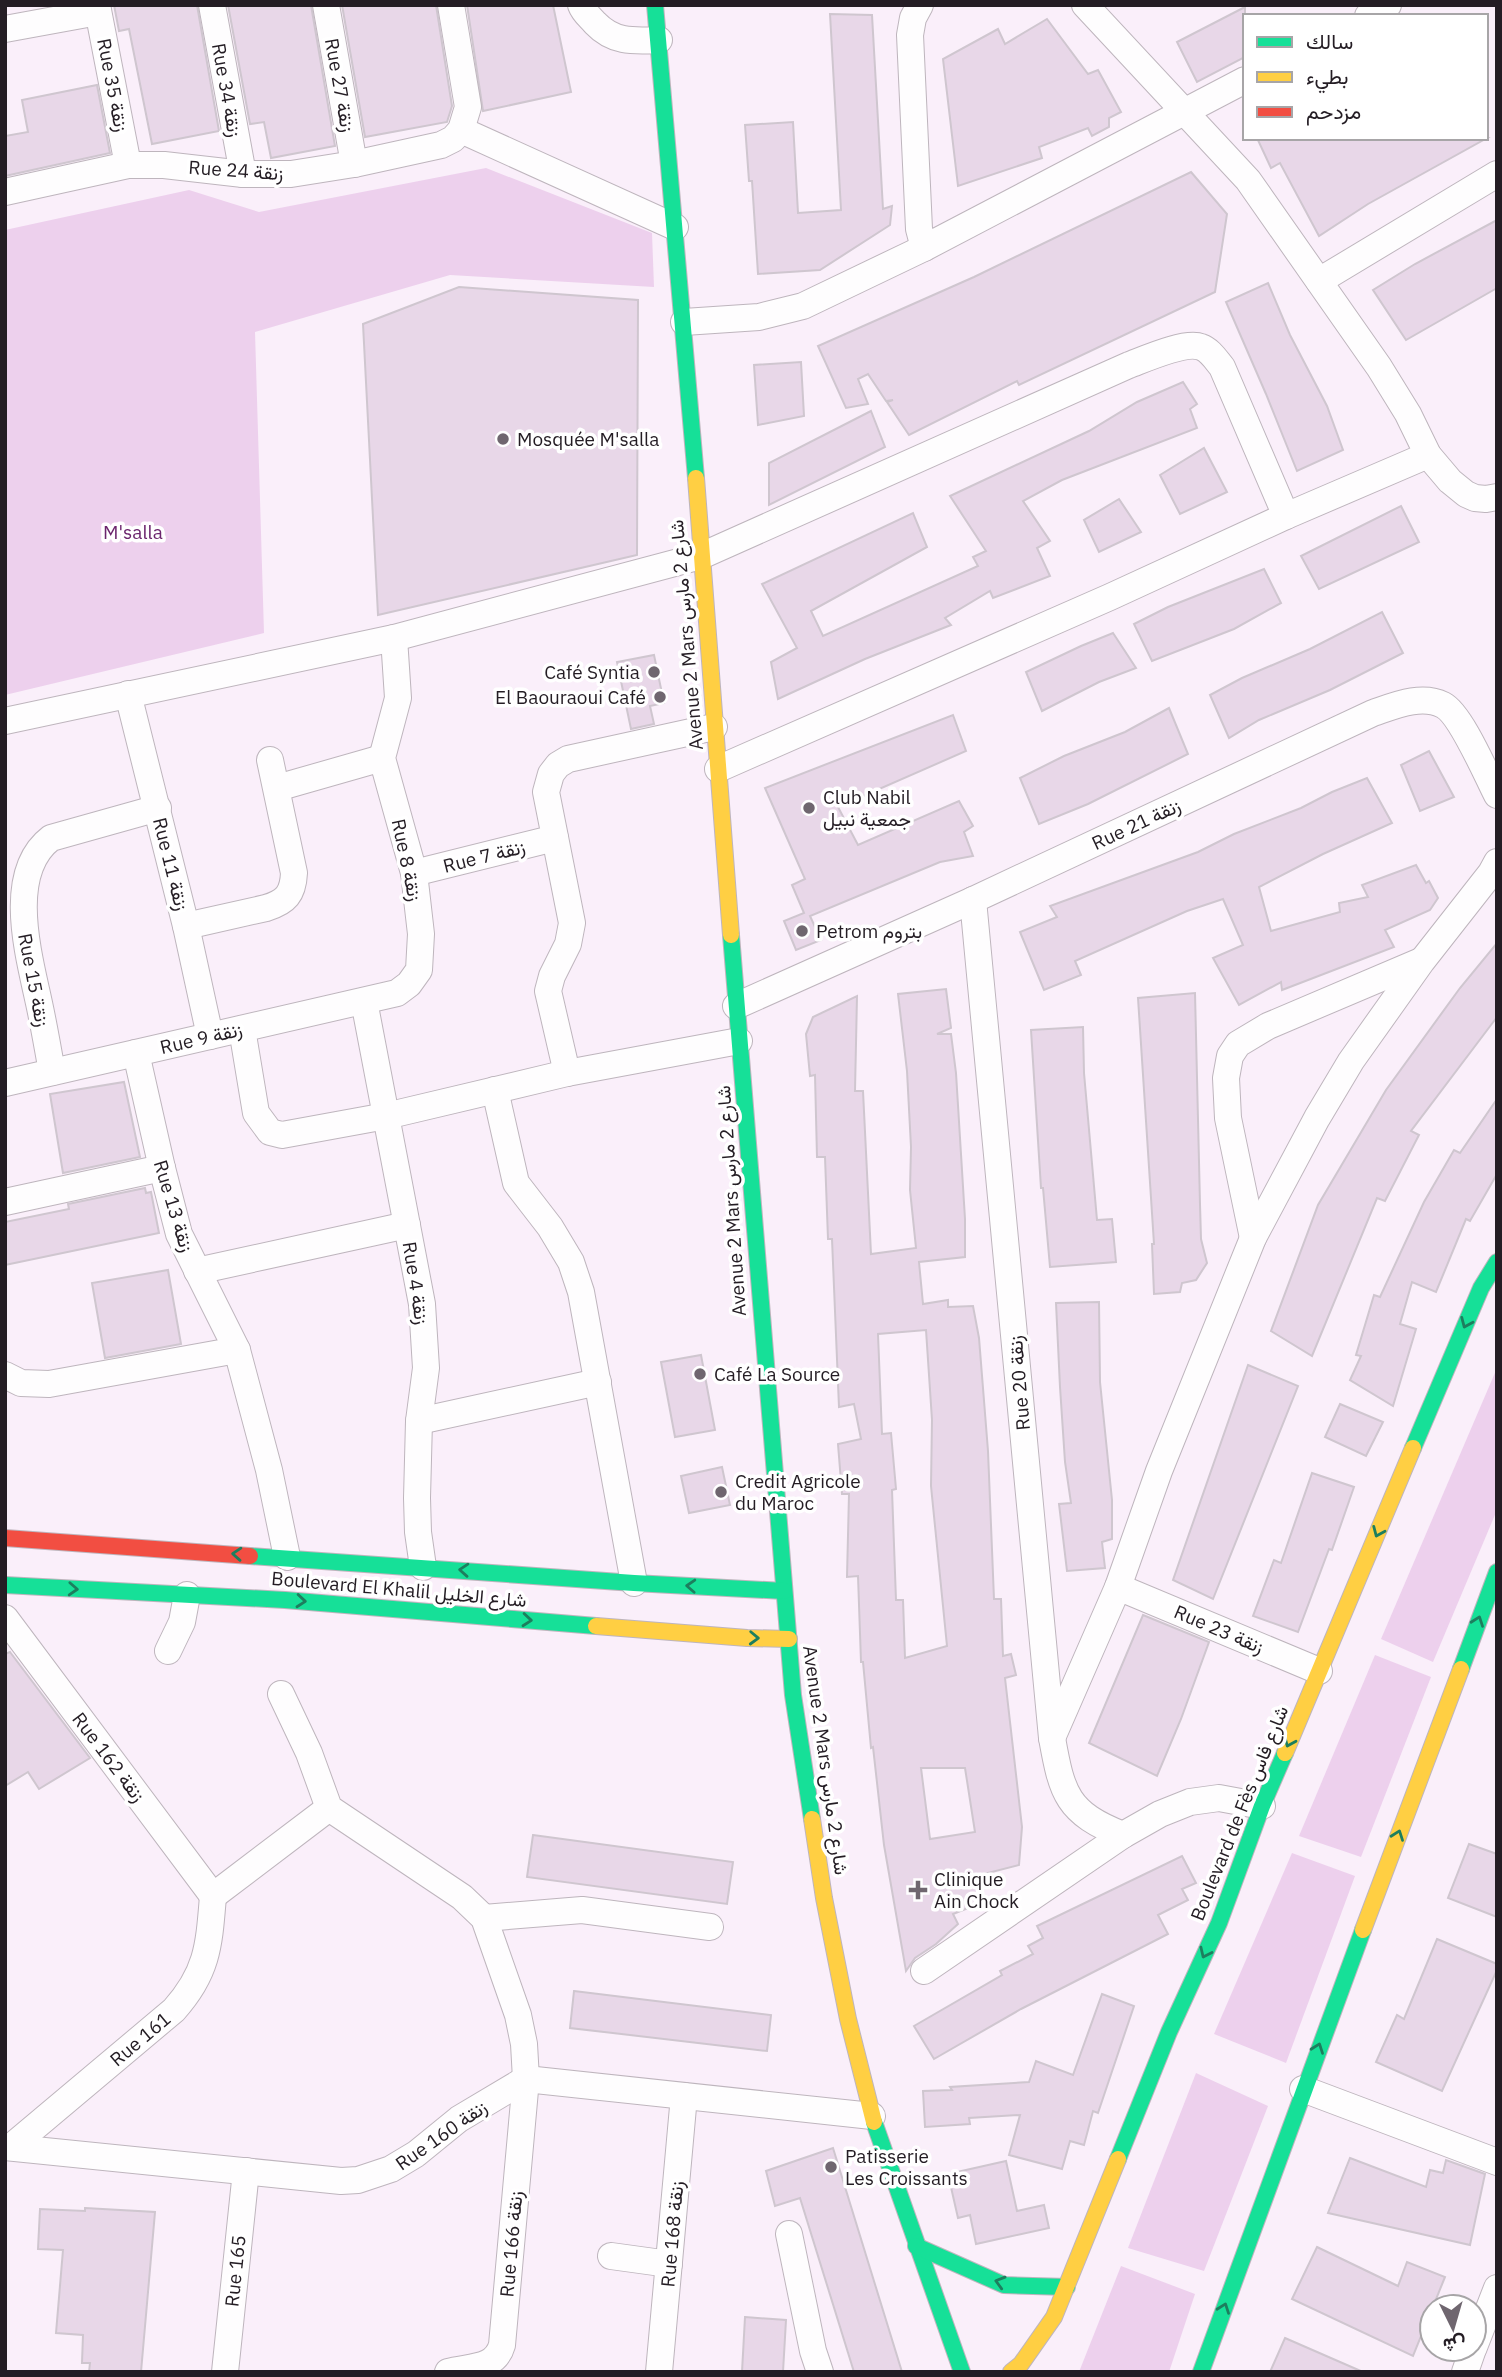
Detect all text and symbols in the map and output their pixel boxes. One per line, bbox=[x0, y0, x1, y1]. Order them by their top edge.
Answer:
legend bbox=[1243, 14, 1488, 140]
text: سالك bbox=[1306, 27, 1353, 55]
street label: Rue 35 زنقة bbox=[92, 36, 134, 134]
street label: Rue 27 زنقة bbox=[320, 36, 360, 134]
street label: Rue 34 زنقة bbox=[207, 41, 247, 139]
text: بطيء bbox=[1306, 62, 1349, 94]
text: مزدحم bbox=[1306, 97, 1361, 126]
street label: Rue 24 زنقة bbox=[188, 155, 284, 185]
place label: Mosquée M'salla bbox=[517, 427, 659, 451]
marker: Mosquée M'salla bbox=[495, 431, 511, 447]
street label: Avenue 2 Mars شارع 2 مارس bbox=[664, 519, 709, 751]
park label: M'salla bbox=[103, 520, 163, 544]
place label: Café Syntia bbox=[544, 660, 640, 684]
marker: Café Syntia bbox=[646, 664, 662, 680]
place label: El Baouraoui Café bbox=[495, 685, 646, 709]
marker: El Baouraoui Café bbox=[652, 689, 668, 705]
place label: Club Nabil جمعية نبيل bbox=[823, 785, 911, 831]
street label: Rue 21 زنقة bbox=[1088, 793, 1184, 855]
marker: Club Nabil جمعية نبيل bbox=[801, 800, 817, 816]
street label: Rue 11 زنقة bbox=[148, 815, 194, 913]
street label: Rue 8 زنقة bbox=[387, 817, 427, 903]
street label: Rue 7 زنقة bbox=[440, 834, 528, 878]
place label: Petrom بتروم bbox=[816, 919, 922, 944]
marker: Petrom بتروم bbox=[794, 923, 810, 939]
street label: Rue 15 زنقة bbox=[13, 931, 55, 1029]
street label: Rue 9 زنقة bbox=[158, 1017, 244, 1059]
street label: Avenue 2 Mars شارع 2 مارس bbox=[711, 1085, 752, 1317]
street label: Rue 13 زنقة bbox=[149, 1157, 199, 1255]
street label: Rue 4 زنقة bbox=[398, 1240, 434, 1326]
one-way arrow bbox=[1461, 1316, 1475, 1328]
street label: Rue 20 زنقة bbox=[1003, 1335, 1035, 1431]
place label: Café La Source bbox=[714, 1362, 840, 1386]
marker: Café La Source bbox=[692, 1366, 708, 1382]
place label: Credit Agricole du Maroc bbox=[735, 1469, 861, 1515]
marker: Credit Agricole du Maroc bbox=[713, 1484, 729, 1500]
one-way arrow bbox=[1372, 1525, 1386, 1538]
one-way arrow bbox=[231, 1547, 242, 1562]
one-way arrow bbox=[458, 1563, 469, 1578]
street label: Boulevard El Khalil شارع الخليل bbox=[270, 1566, 528, 1613]
one-way arrow bbox=[685, 1578, 696, 1593]
one-way arrow bbox=[68, 1581, 79, 1596]
one-way arrow bbox=[295, 1593, 306, 1608]
street label: Rue 23 زنقة bbox=[1171, 1599, 1267, 1659]
one-way arrow bbox=[522, 1612, 533, 1627]
one-way arrow bbox=[1469, 1616, 1483, 1628]
one-way arrow bbox=[749, 1630, 760, 1645]
street label: Avenue 2 Mars شارع 2 مارس bbox=[797, 1644, 854, 1876]
street label: Boulevard de Fès شارع فاس bbox=[1185, 1702, 1294, 1925]
street label: Rue 162 زنقة bbox=[67, 1707, 151, 1807]
one-way arrow bbox=[1283, 1735, 1297, 1747]
one-way arrow bbox=[1390, 1829, 1404, 1841]
place label: Clinique Ain Chock bbox=[934, 1867, 1019, 1913]
marker: Clinique Ain Chock bbox=[908, 1880, 928, 1900]
one-way arrow bbox=[1199, 1946, 1213, 1958]
street label: Rue 161 bbox=[105, 2007, 175, 2071]
one-way arrow bbox=[1310, 2042, 1324, 2054]
street label: Rue 160 زنقة bbox=[390, 2095, 492, 2175]
place label: Patisserie Les Croissants bbox=[845, 2144, 968, 2190]
marker: Patisserie Les Croissants bbox=[823, 2159, 839, 2175]
street label: Rue 168 زنقة bbox=[655, 2180, 689, 2288]
street label: Rue 166 زنقة bbox=[494, 2190, 528, 2298]
street label: Rue 165 bbox=[219, 2234, 251, 2308]
one-way arrow bbox=[994, 2276, 1006, 2291]
north arrow bbox=[1418, 2293, 1488, 2363]
one-way arrow bbox=[1216, 2302, 1230, 2314]
text: ش bbox=[1442, 2332, 1467, 2358]

